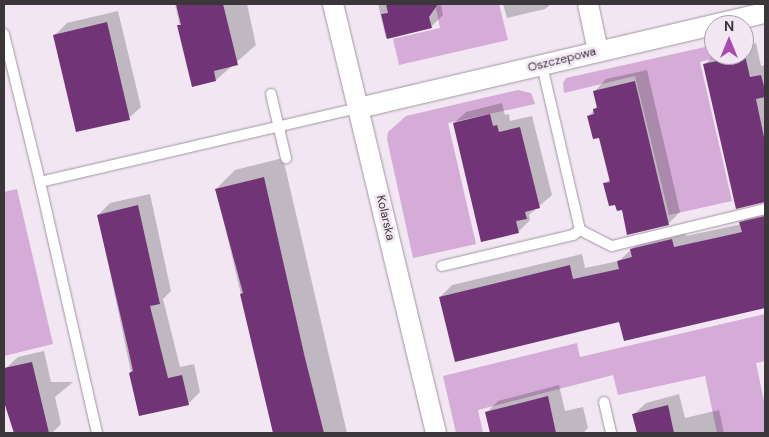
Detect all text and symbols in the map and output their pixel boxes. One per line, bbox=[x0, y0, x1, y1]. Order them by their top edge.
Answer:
north arrow bbox=[704, 15, 754, 65]
text: N bbox=[724, 17, 734, 35]
street label: Oszczepowa bbox=[526, 45, 598, 75]
street label: Kolarska bbox=[373, 194, 397, 242]

